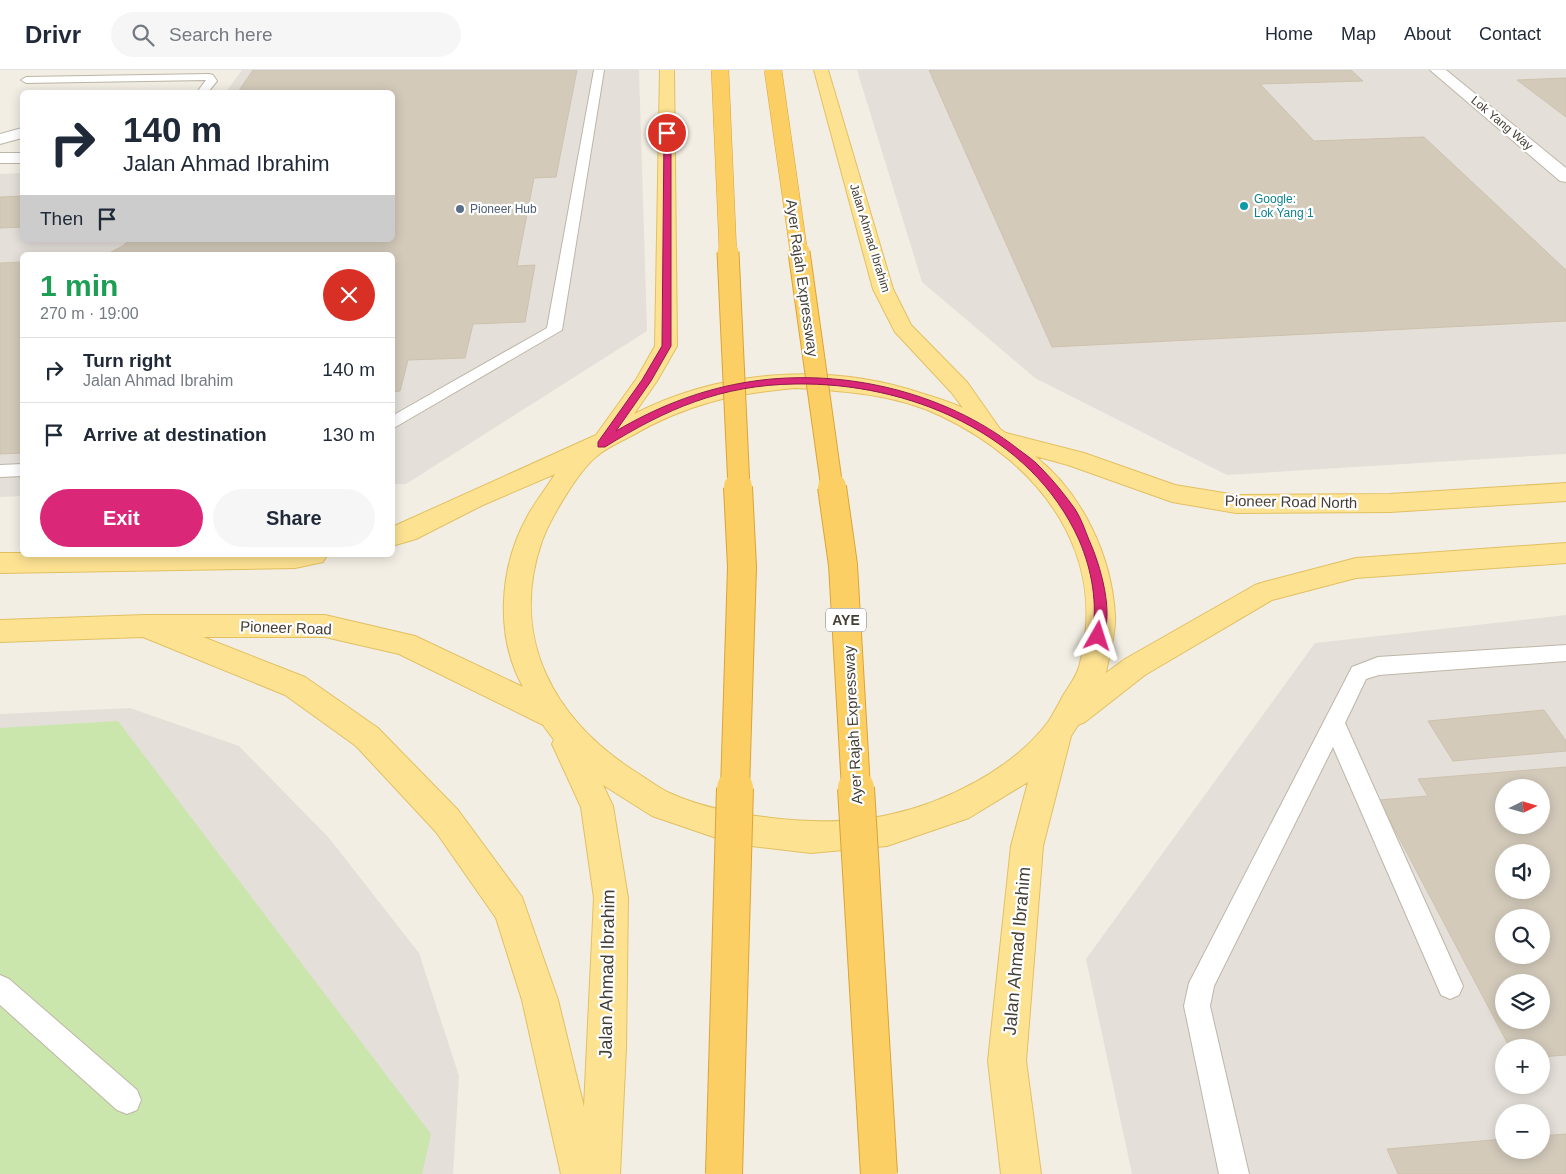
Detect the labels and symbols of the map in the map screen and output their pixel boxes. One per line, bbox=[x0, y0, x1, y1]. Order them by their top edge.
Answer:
street label: Lok Yang Way bbox=[1468, 93, 1536, 153]
pin bbox=[646, 112, 688, 154]
street label: Jalan Ahmad Ibrahim bbox=[847, 182, 893, 294]
place label: Google: Lok Yang 1 bbox=[1254, 192, 1314, 220]
street label: Ayer Rajah Expressway bbox=[783, 198, 822, 358]
marker: Google: Lok Yang 1 bbox=[1238, 200, 1250, 212]
place label: Pioneer Hub bbox=[470, 202, 537, 216]
marker: Pioneer Hub bbox=[454, 203, 466, 215]
street label: Pioneer Road North bbox=[1225, 492, 1357, 511]
road number: AYE bbox=[826, 608, 866, 632]
position arrow bbox=[1071, 609, 1123, 661]
street label: Pioneer Road bbox=[240, 617, 332, 638]
street label: Ayer Rajah Expressway bbox=[840, 645, 865, 805]
north arrow bbox=[1495, 779, 1550, 834]
street label: Jalan Ahmad Ibrahim bbox=[1000, 866, 1034, 1036]
street label: Jalan Ahmad Ibrahim bbox=[596, 889, 618, 1059]

